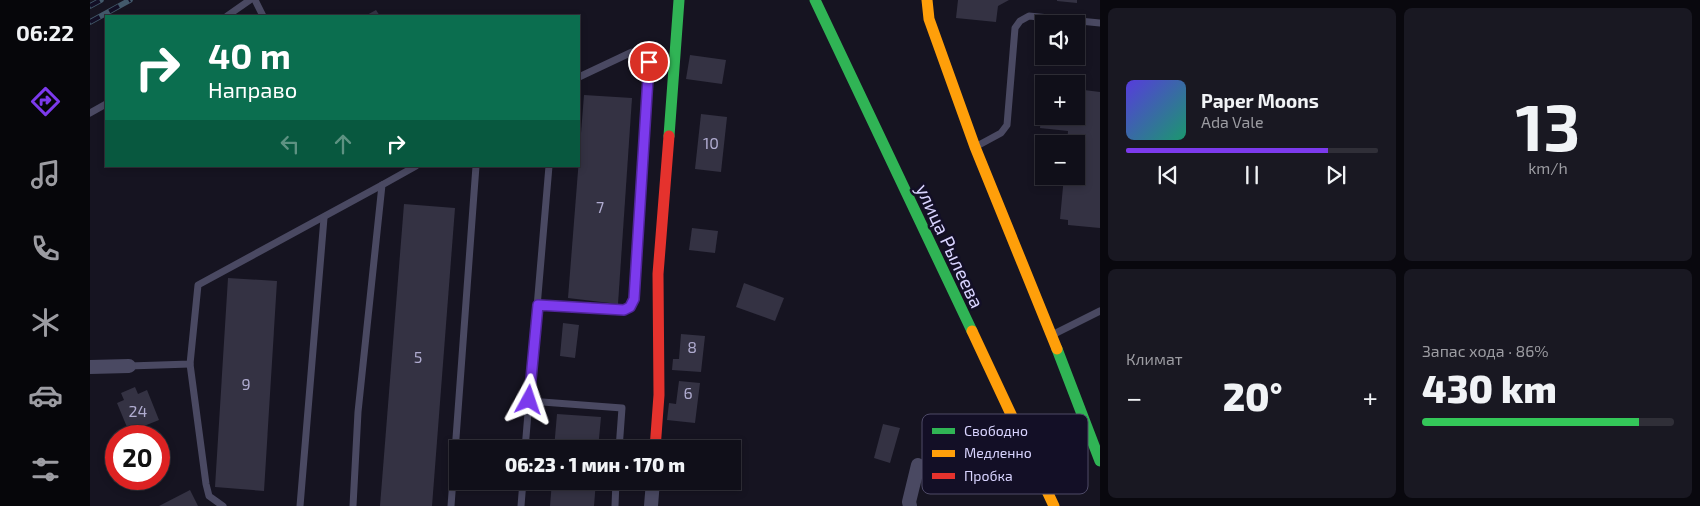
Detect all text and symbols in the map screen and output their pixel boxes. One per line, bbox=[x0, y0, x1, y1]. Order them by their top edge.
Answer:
map controls bbox=[1035, 15, 1085, 185]
button: sound bbox=[1035, 15, 1085, 65]
text: 06:22 bbox=[16, 19, 74, 45]
text: 40 m bbox=[208, 34, 291, 76]
icon: right bbox=[125, 35, 190, 100]
pin bbox=[628, 41, 670, 83]
icon: arrive bbox=[635, 48, 663, 76]
button: + bbox=[1035, 75, 1085, 125]
text: Направо bbox=[208, 76, 297, 102]
icon: directions bbox=[28, 84, 63, 119]
text: 13 bbox=[1516, 86, 1580, 164]
text: Paper Moons bbox=[1201, 89, 1319, 112]
text: Ada Vale bbox=[1201, 112, 1264, 131]
icon: left bbox=[276, 130, 304, 158]
icon: ahead bbox=[329, 130, 357, 158]
icon: right bbox=[382, 130, 410, 158]
house number: 10 bbox=[703, 133, 719, 152]
button: − bbox=[1035, 135, 1085, 185]
icon: music bbox=[28, 157, 63, 192]
text: km/h bbox=[1528, 158, 1568, 177]
icon: previous bbox=[1154, 161, 1182, 189]
icon: pause bbox=[1238, 161, 1266, 189]
icon: next bbox=[1322, 161, 1350, 189]
street label: улица Рылеева bbox=[911, 180, 989, 312]
house number: 7 bbox=[596, 197, 604, 216]
icon: phone bbox=[28, 231, 63, 266]
icon: climate bbox=[28, 305, 63, 340]
house number: 8 bbox=[687, 337, 697, 356]
text: Запас хода · 86% bbox=[1422, 341, 1549, 360]
house number: 5 bbox=[414, 347, 422, 366]
text: Климат bbox=[1126, 349, 1183, 368]
text: 430 km bbox=[1422, 365, 1557, 411]
position arrow bbox=[502, 373, 554, 425]
text: 20° bbox=[1223, 373, 1282, 419]
house number: 9 bbox=[241, 374, 251, 393]
icon: car bbox=[28, 378, 63, 413]
text: − bbox=[1126, 380, 1142, 414]
text: + bbox=[1363, 380, 1378, 414]
house number: 6 bbox=[683, 383, 693, 402]
house number: 24 bbox=[129, 401, 148, 420]
legend bbox=[922, 414, 1088, 494]
text: Свободно bbox=[964, 422, 1028, 439]
speed limit sign: 20 bbox=[105, 425, 170, 490]
text: Медленно bbox=[964, 444, 1032, 461]
icon: filters bbox=[28, 452, 63, 487]
text: 06:23 · 1 мин · 170 m bbox=[505, 453, 685, 476]
text: Пробка bbox=[964, 467, 1013, 484]

